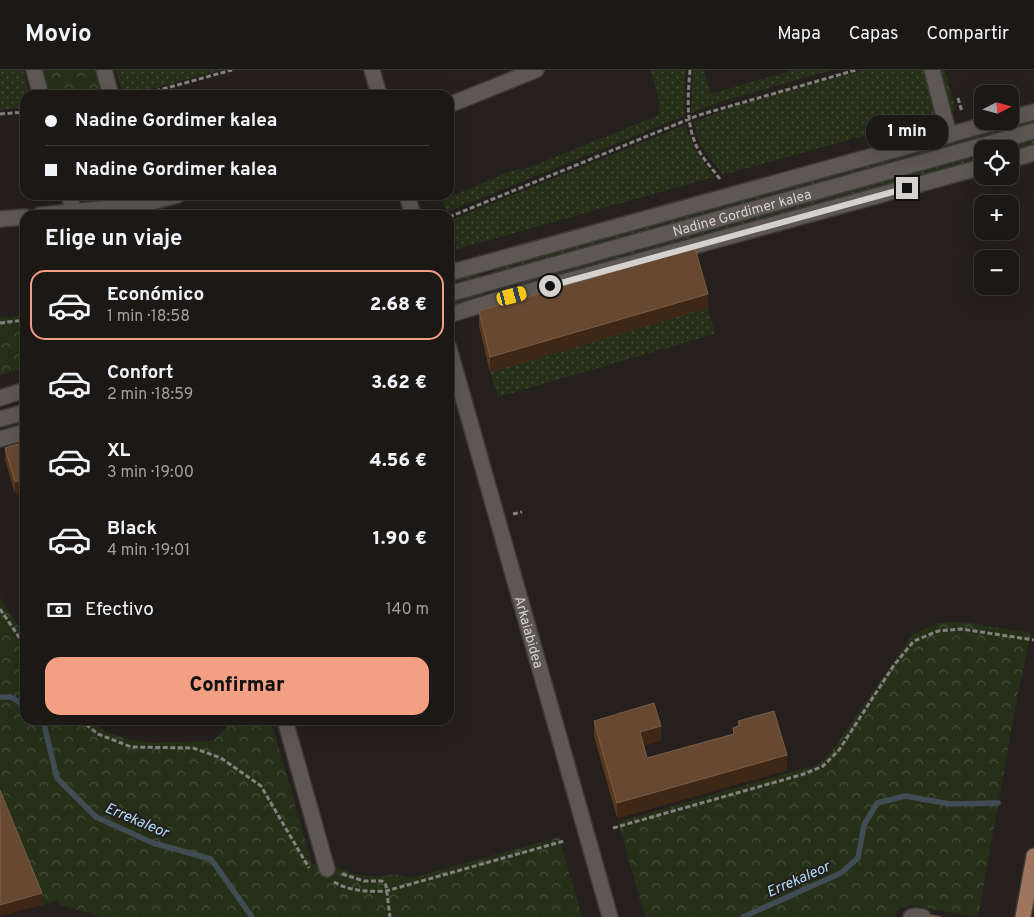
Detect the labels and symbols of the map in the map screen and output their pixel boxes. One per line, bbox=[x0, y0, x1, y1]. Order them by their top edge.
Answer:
north arrow bbox=[974, 85, 1019, 130]
callout: 1 min bbox=[866, 116, 948, 150]
route end bbox=[896, 177, 918, 199]
street label: Nadine Gordimer kalea bbox=[671, 186, 813, 241]
route start bbox=[539, 275, 561, 297]
car bbox=[495, 285, 528, 307]
street label: Arkaiabidea bbox=[510, 594, 546, 670]
water label: Errekaleor bbox=[102, 799, 172, 844]
water label: Errekaleor bbox=[764, 857, 834, 903]

